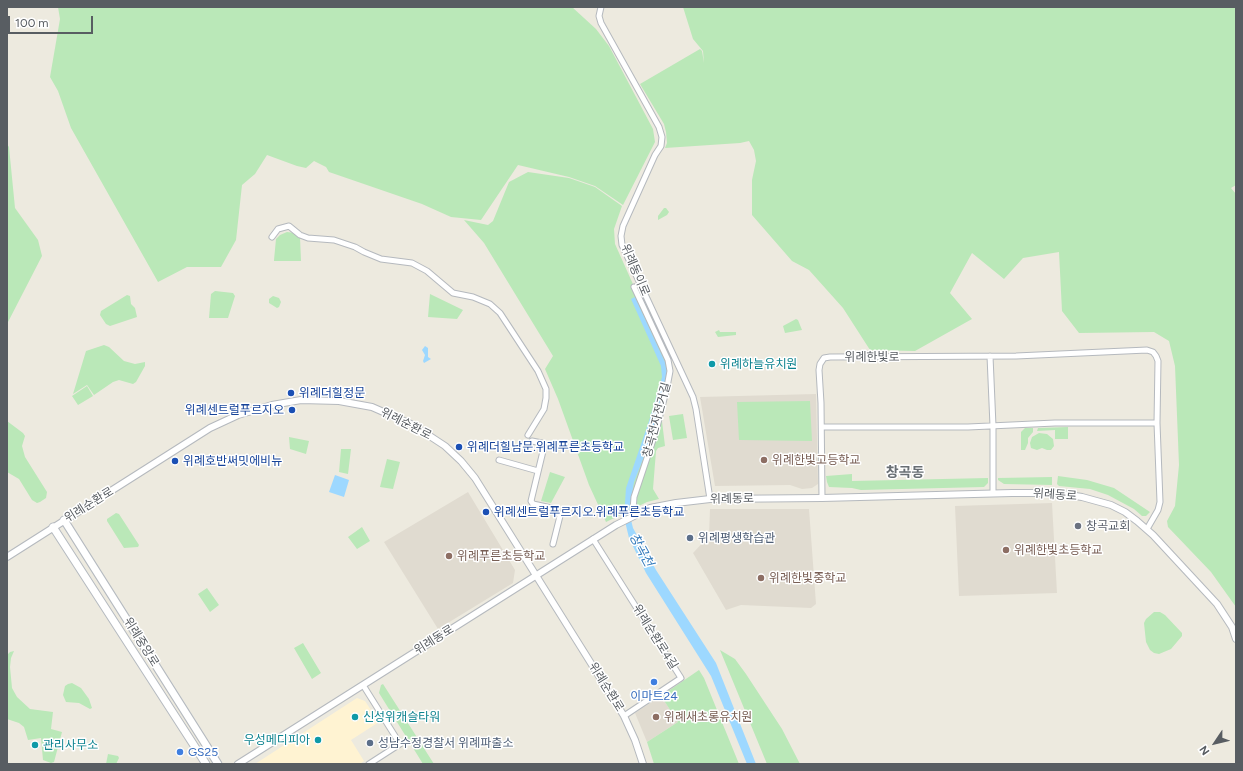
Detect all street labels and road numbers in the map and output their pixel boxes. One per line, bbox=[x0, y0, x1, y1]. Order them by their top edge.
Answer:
street label: 위례동이로 bbox=[618, 242, 652, 298]
street label: 위례한빛로 bbox=[844, 350, 900, 364]
street label: 창곡천자전거길 bbox=[640, 381, 674, 459]
street label: 위례순환로 bbox=[378, 405, 434, 443]
street label: 위례순환로 bbox=[62, 484, 116, 526]
street label: 위례동로 bbox=[1032, 486, 1078, 504]
street label: 위례동로 bbox=[710, 491, 754, 507]
street label: 위례순환로4길 bbox=[629, 602, 681, 672]
street label: 위례중앙로 bbox=[120, 615, 162, 669]
street label: 위례동로 bbox=[411, 622, 457, 658]
street label: 위례순환로 bbox=[585, 660, 627, 714]

